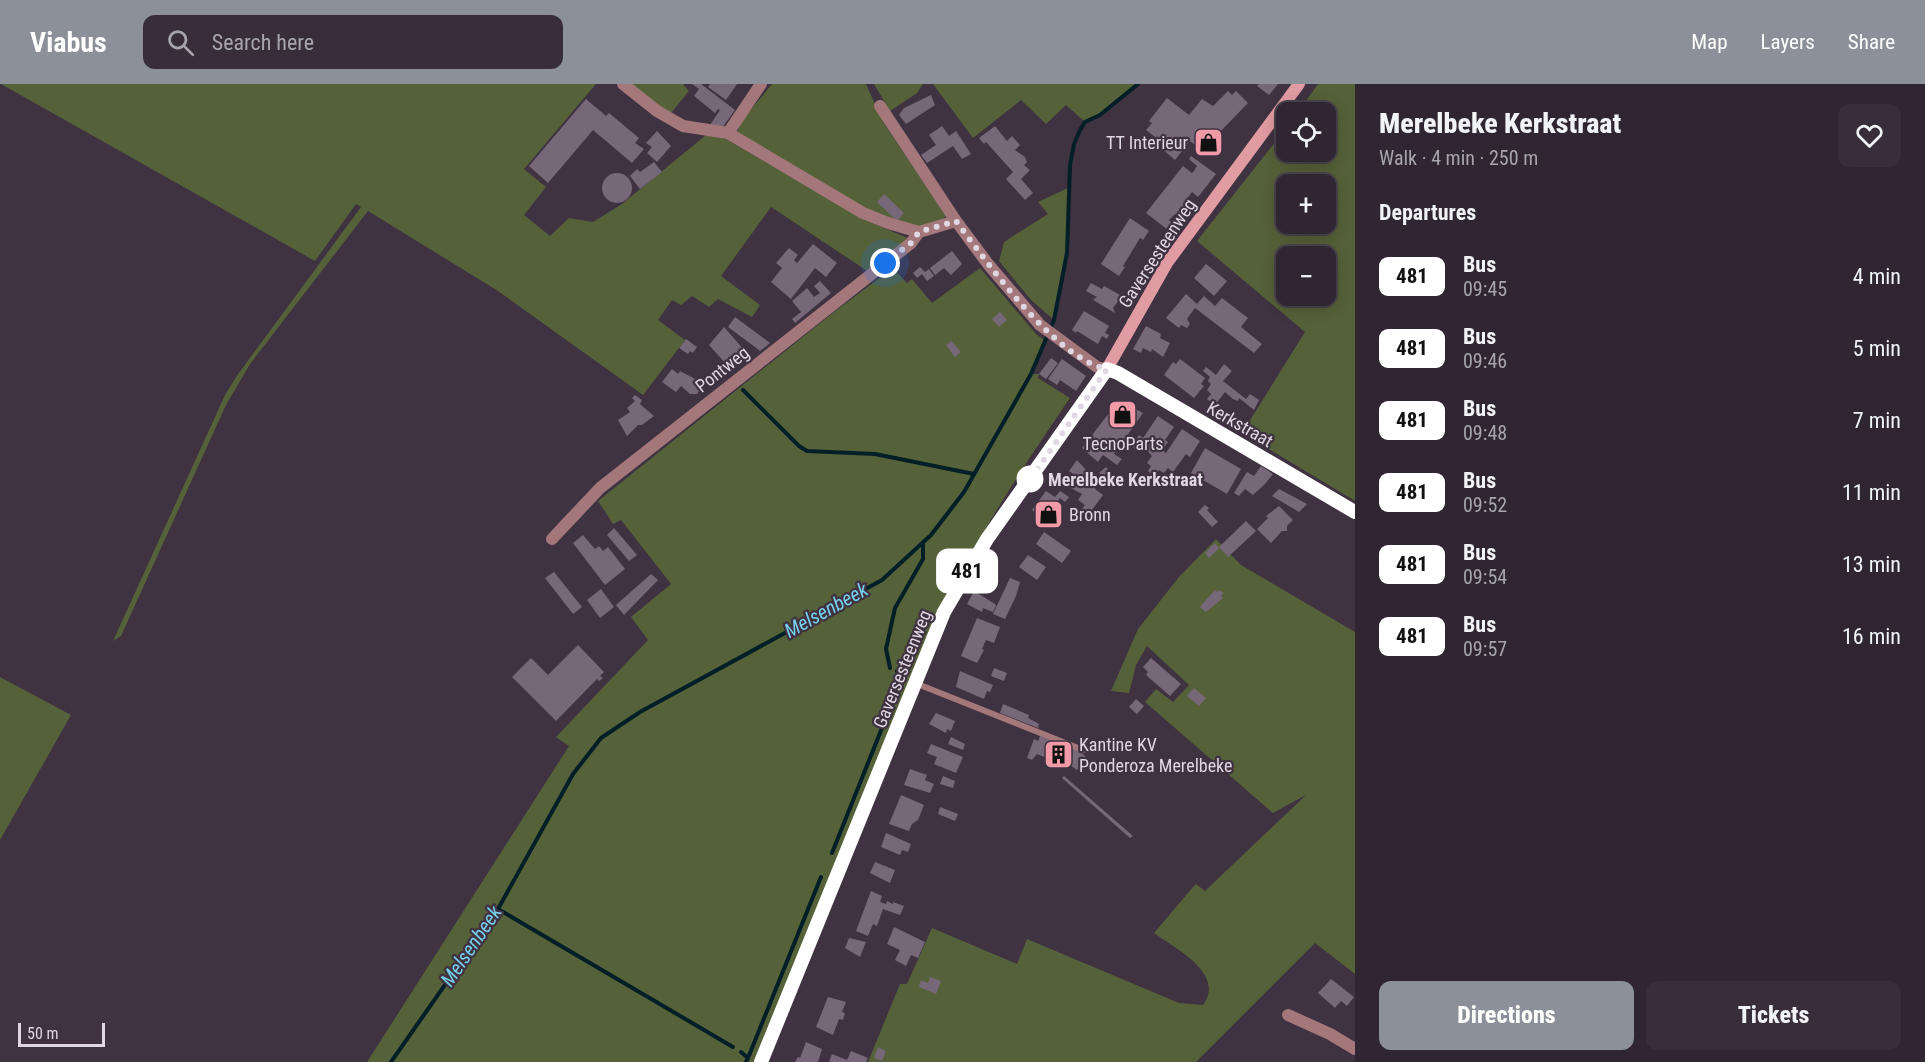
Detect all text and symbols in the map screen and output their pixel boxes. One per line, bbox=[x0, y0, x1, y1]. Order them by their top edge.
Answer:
search box bbox=[143, 15, 563, 69]
text: Viabus bbox=[30, 26, 107, 59]
icon: search bbox=[164, 26, 197, 59]
text: Search here bbox=[212, 30, 314, 55]
text: Map bbox=[1691, 30, 1728, 54]
text: Layers bbox=[1761, 30, 1815, 54]
text: Share bbox=[1848, 30, 1895, 54]
map controls bbox=[1276, 102, 1336, 306]
button: locate bbox=[1276, 102, 1336, 162]
button: heart bbox=[1838, 104, 1901, 167]
text: Merelbeke Kerkstraat bbox=[1379, 107, 1621, 140]
shop icon: TT Interieur bbox=[1193, 126, 1225, 158]
place label: TT Interieur bbox=[1106, 132, 1189, 153]
text: Walk · 4 min · 250 m bbox=[1379, 146, 1538, 170]
button: + bbox=[1276, 174, 1336, 234]
street label: Gaversesteenweg bbox=[1114, 195, 1200, 311]
text: Departures bbox=[1379, 200, 1476, 225]
button: − bbox=[1276, 246, 1336, 306]
your location bbox=[870, 248, 900, 278]
text: Bus bbox=[1463, 252, 1496, 277]
text: 481 bbox=[1396, 264, 1428, 288]
text: 4 min bbox=[1853, 264, 1901, 289]
text: 09:45 bbox=[1463, 277, 1507, 301]
text: Bus bbox=[1463, 324, 1496, 349]
text: 481 bbox=[1396, 336, 1428, 360]
text: 5 min bbox=[1853, 336, 1901, 361]
street label: Pontweg bbox=[691, 342, 753, 396]
text: 09:46 bbox=[1463, 349, 1507, 373]
text: Bus bbox=[1463, 396, 1496, 421]
street label: Kerkstraat bbox=[1203, 397, 1277, 451]
shop icon: TecnoParts bbox=[1107, 398, 1139, 430]
text: 481 bbox=[1396, 408, 1428, 432]
text: 7 min bbox=[1853, 408, 1901, 433]
text: 09:48 bbox=[1463, 421, 1507, 445]
place label: TecnoParts bbox=[1083, 433, 1163, 454]
marker: Merelbeke Kerkstraat bbox=[1017, 466, 1043, 492]
text: Bus bbox=[1463, 468, 1496, 493]
place label: Merelbeke Kerkstraat bbox=[1048, 469, 1203, 490]
text: 481 bbox=[1396, 480, 1428, 504]
text: 11 min bbox=[1842, 480, 1901, 505]
text: 09:52 bbox=[1463, 493, 1507, 517]
shop icon: Bronn bbox=[1032, 498, 1064, 530]
place label: Bronn bbox=[1069, 504, 1111, 525]
text: Bus bbox=[1463, 540, 1496, 565]
line badge: 481 bbox=[932, 552, 1002, 590]
text: 481 bbox=[1396, 552, 1428, 576]
text: 13 min bbox=[1842, 552, 1901, 577]
text: 481 bbox=[951, 559, 983, 583]
text: 09:54 bbox=[1463, 565, 1507, 589]
water label: Melsenbeek bbox=[780, 577, 873, 643]
street label: Gaversesteenweg bbox=[869, 607, 935, 731]
text: Bus bbox=[1463, 612, 1496, 637]
text: 481 bbox=[1396, 624, 1428, 648]
text: 16 min bbox=[1842, 624, 1901, 649]
text: 09:57 bbox=[1463, 637, 1507, 661]
place label: Kantine KV Ponderoza Merelbeke bbox=[1079, 734, 1232, 776]
building icon: Kantine KV Ponderoza Merelbeke bbox=[1042, 738, 1074, 770]
water label: Melsenbeek bbox=[435, 900, 507, 991]
button: Directions bbox=[1379, 981, 1634, 1050]
button: Tickets bbox=[1646, 981, 1901, 1050]
scale bar bbox=[18, 1020, 105, 1048]
text: 50 m bbox=[27, 1024, 59, 1043]

